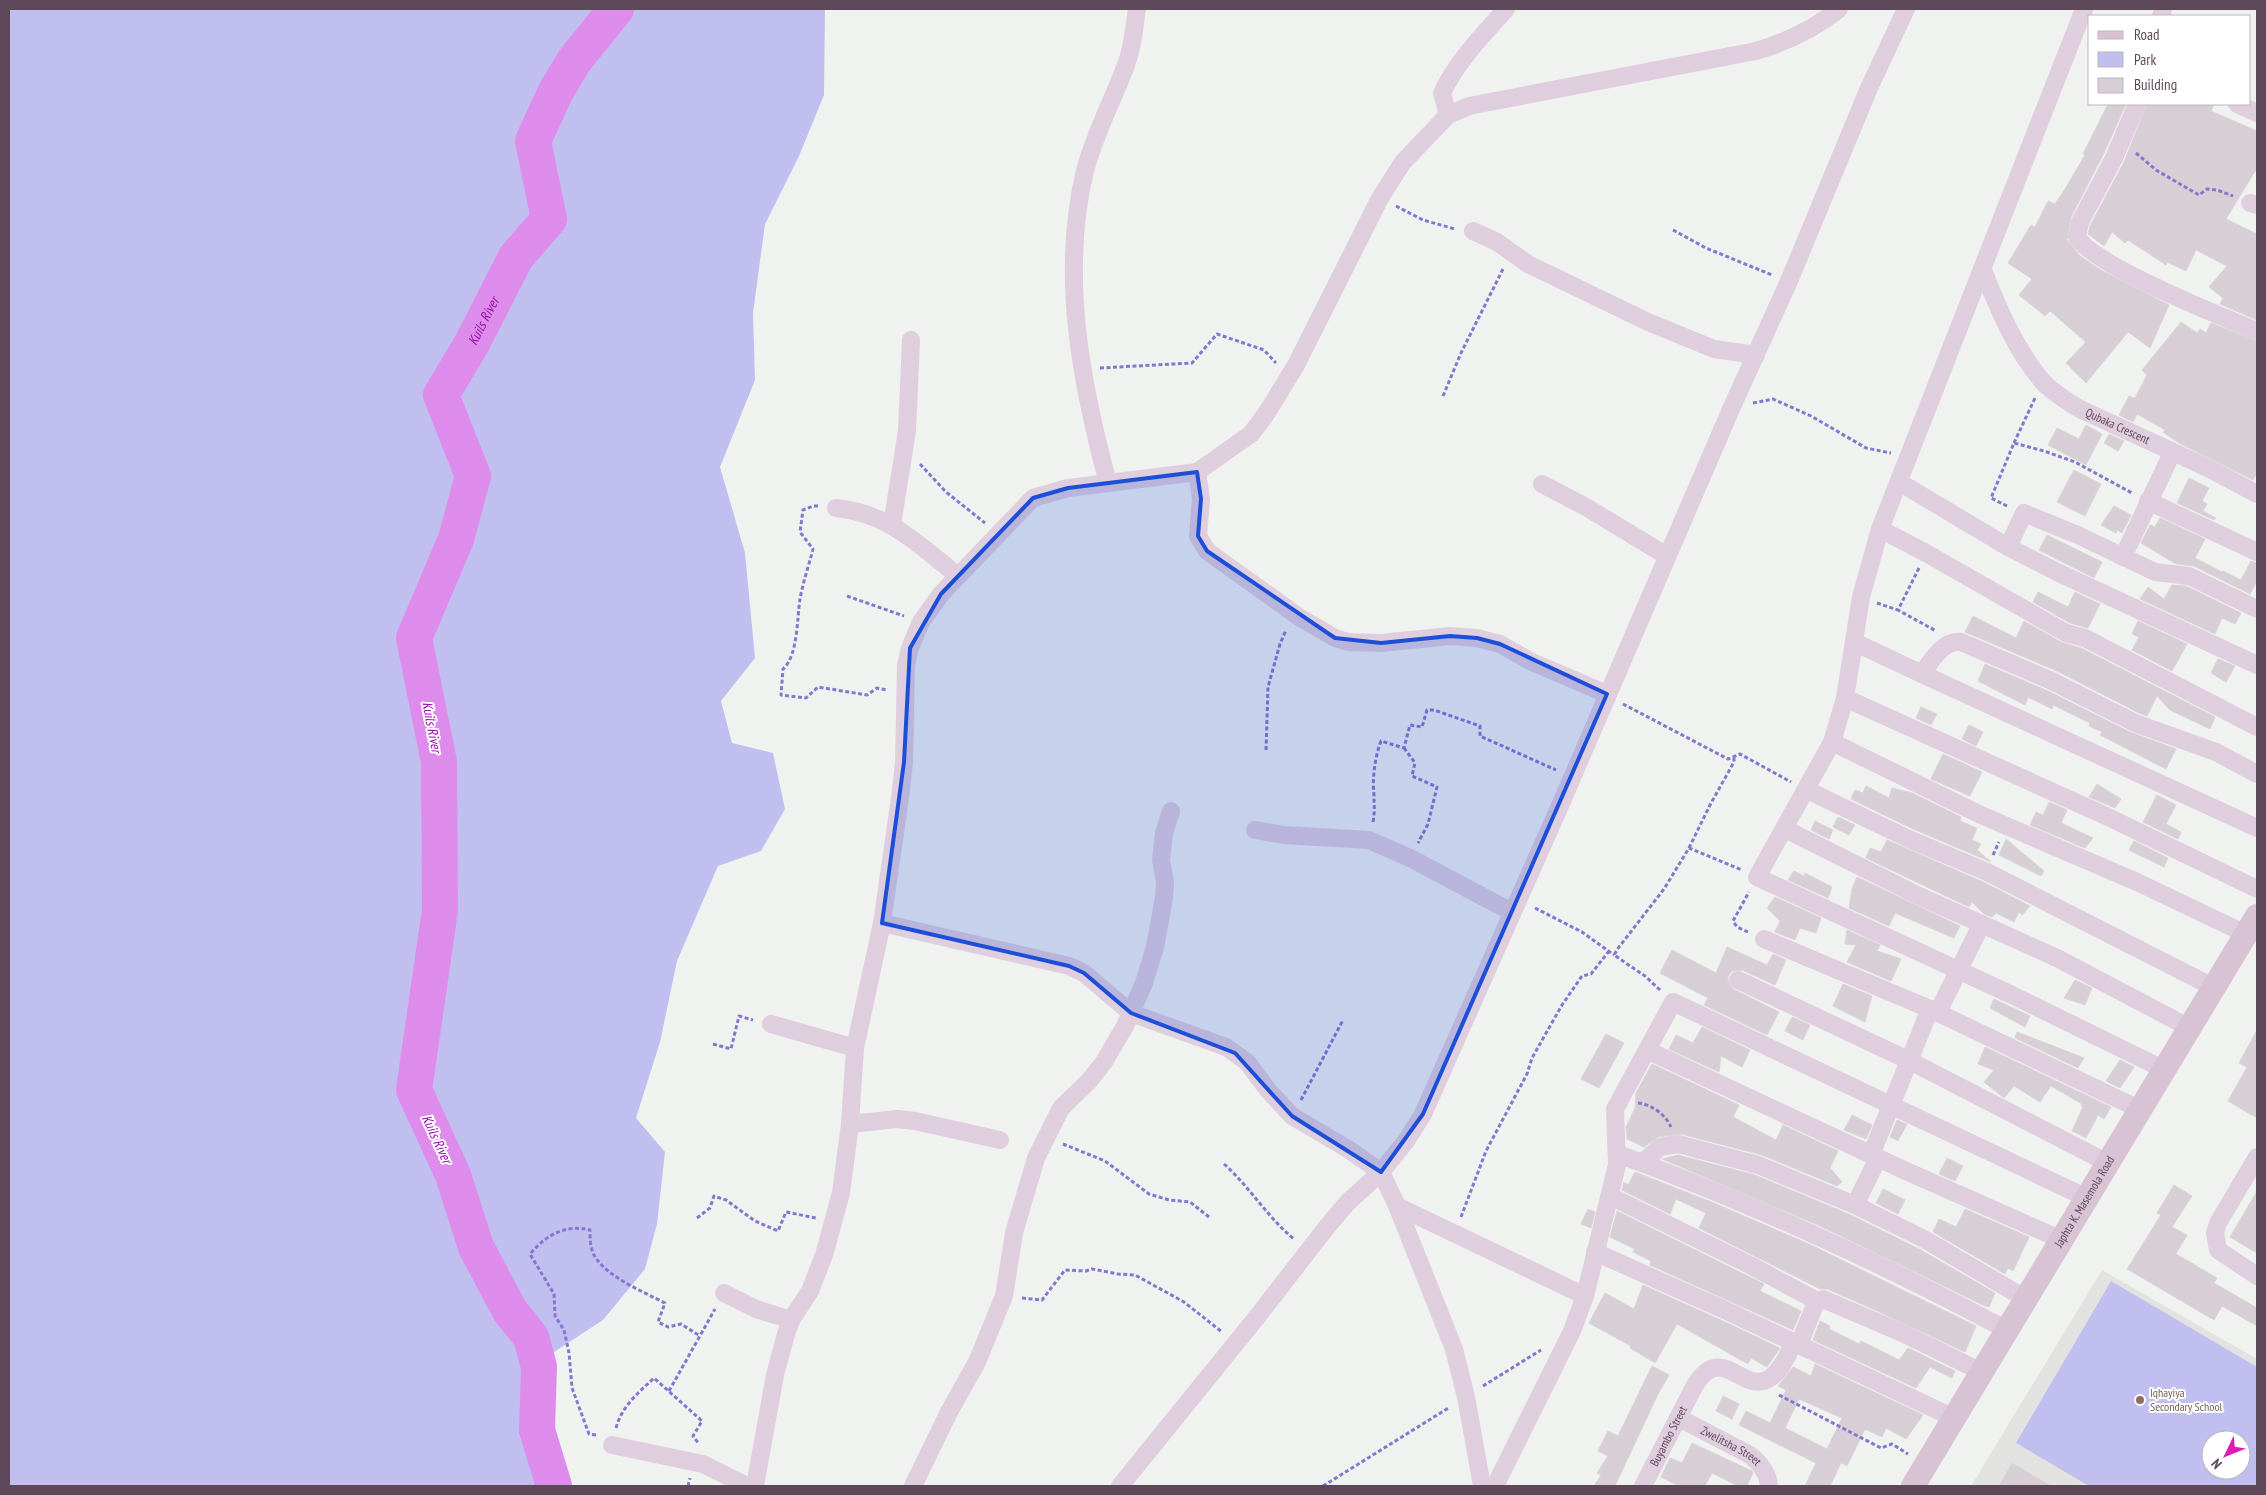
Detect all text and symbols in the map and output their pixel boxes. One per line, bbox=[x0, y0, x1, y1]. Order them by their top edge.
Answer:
legend bbox=[2088, 15, 2251, 105]
text: Road bbox=[2134, 25, 2160, 44]
text: Park bbox=[2134, 50, 2156, 69]
text: Building bbox=[2134, 75, 2177, 94]
water label: Kuils River bbox=[463, 292, 504, 348]
street label: Qubaka Crescent bbox=[2083, 405, 2153, 447]
water label: Kuils River bbox=[418, 700, 446, 756]
water label: Kuils River bbox=[418, 1112, 457, 1168]
street label: Japhta K. Masemola Road bbox=[2050, 1153, 2117, 1251]
place label: Iqhayiya Secondary School bbox=[2150, 1385, 2223, 1414]
marker: Iqhayiya Secondary School bbox=[2134, 1394, 2146, 1406]
street label: Buyambo Street bbox=[1646, 1403, 1690, 1469]
street label: Zwelitsha Street bbox=[1698, 1423, 1766, 1469]
north arrow bbox=[2201, 1430, 2251, 1480]
text: N bbox=[2207, 1455, 2226, 1473]

